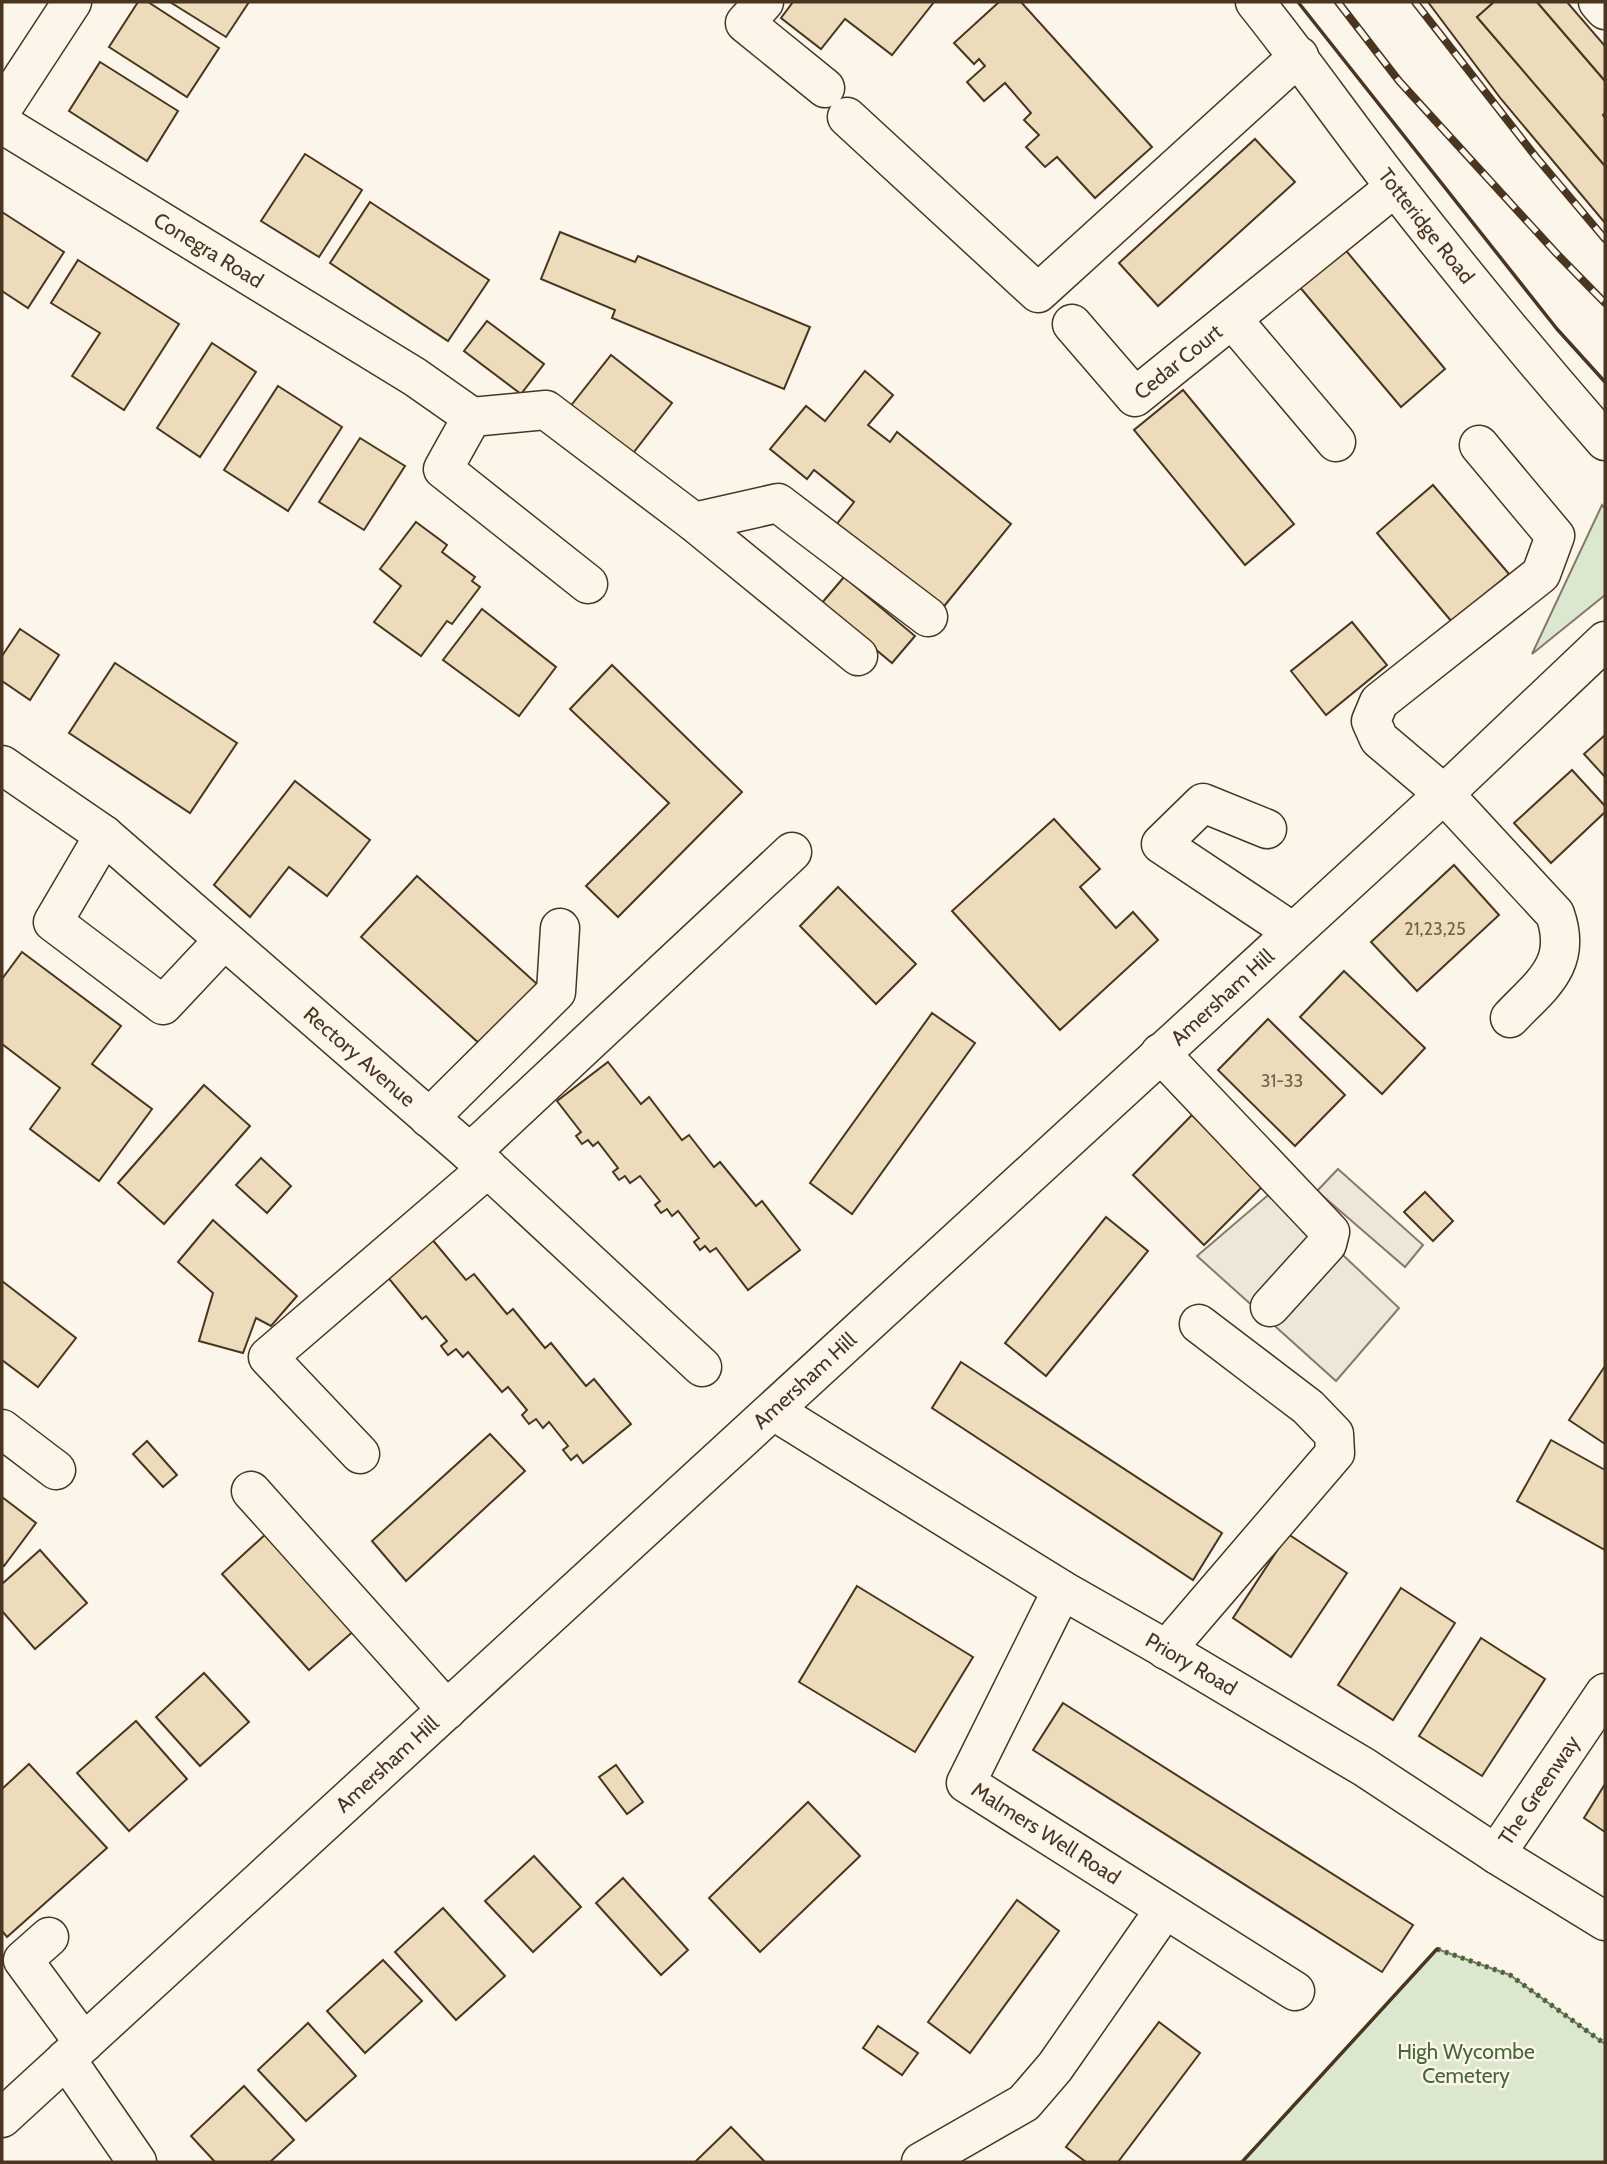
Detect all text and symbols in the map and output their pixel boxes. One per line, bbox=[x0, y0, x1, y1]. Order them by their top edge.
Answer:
street label: Totteridge Road bbox=[1373, 163, 1480, 288]
street label: Conegra Road bbox=[149, 207, 268, 293]
street label: Cedar Court bbox=[1129, 319, 1227, 405]
house number: 21,23,25 bbox=[1404, 918, 1466, 940]
street label: Amersham Hill bbox=[1165, 943, 1279, 1051]
street label: Rectory Avenue bbox=[299, 1001, 421, 1112]
house number: 31-33 bbox=[1261, 1070, 1303, 1092]
street label: Amersham Hill bbox=[748, 1327, 861, 1434]
street label: Priory Road bbox=[1141, 1627, 1242, 1701]
street label: Amersham Hill bbox=[330, 1710, 444, 1817]
street label: The Greenway bbox=[1493, 1730, 1585, 1850]
street label: Malmers Well Road bbox=[967, 1777, 1125, 1889]
park label: High Wycombe Cemetery bbox=[1397, 2039, 1535, 2088]

